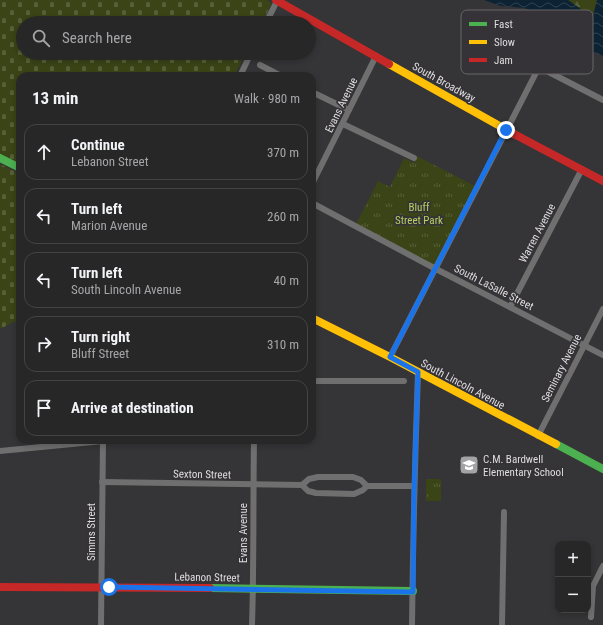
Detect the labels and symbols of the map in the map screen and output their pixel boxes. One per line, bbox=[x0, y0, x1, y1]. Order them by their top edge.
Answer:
legend bbox=[461, 10, 593, 74]
text: Fast bbox=[494, 18, 513, 31]
text: Slow bbox=[494, 36, 515, 49]
text: Jam bbox=[494, 54, 513, 67]
street label: South Broadway bbox=[410, 60, 478, 105]
street label: Evans Avenue bbox=[323, 76, 360, 135]
route end bbox=[497, 121, 515, 139]
park label: Bluff Street Park bbox=[395, 201, 443, 227]
street label: Warren Avenue bbox=[517, 202, 558, 265]
street label: South LaSalle Street bbox=[452, 262, 536, 313]
street label: Seminary Avenue bbox=[539, 332, 584, 404]
street label: South Lincoln Avenue bbox=[418, 357, 507, 412]
place label: C.M. Bardwell Elementary School bbox=[483, 453, 564, 479]
school or university icon: C.M. Bardwell Elementary School bbox=[458, 454, 480, 476]
street label: Sexton Street bbox=[173, 467, 231, 482]
street label: Simms Street bbox=[85, 503, 98, 561]
street label: Evans Avenue bbox=[237, 503, 250, 563]
street label: Lebanon Street bbox=[174, 570, 240, 585]
route start bbox=[100, 578, 118, 596]

